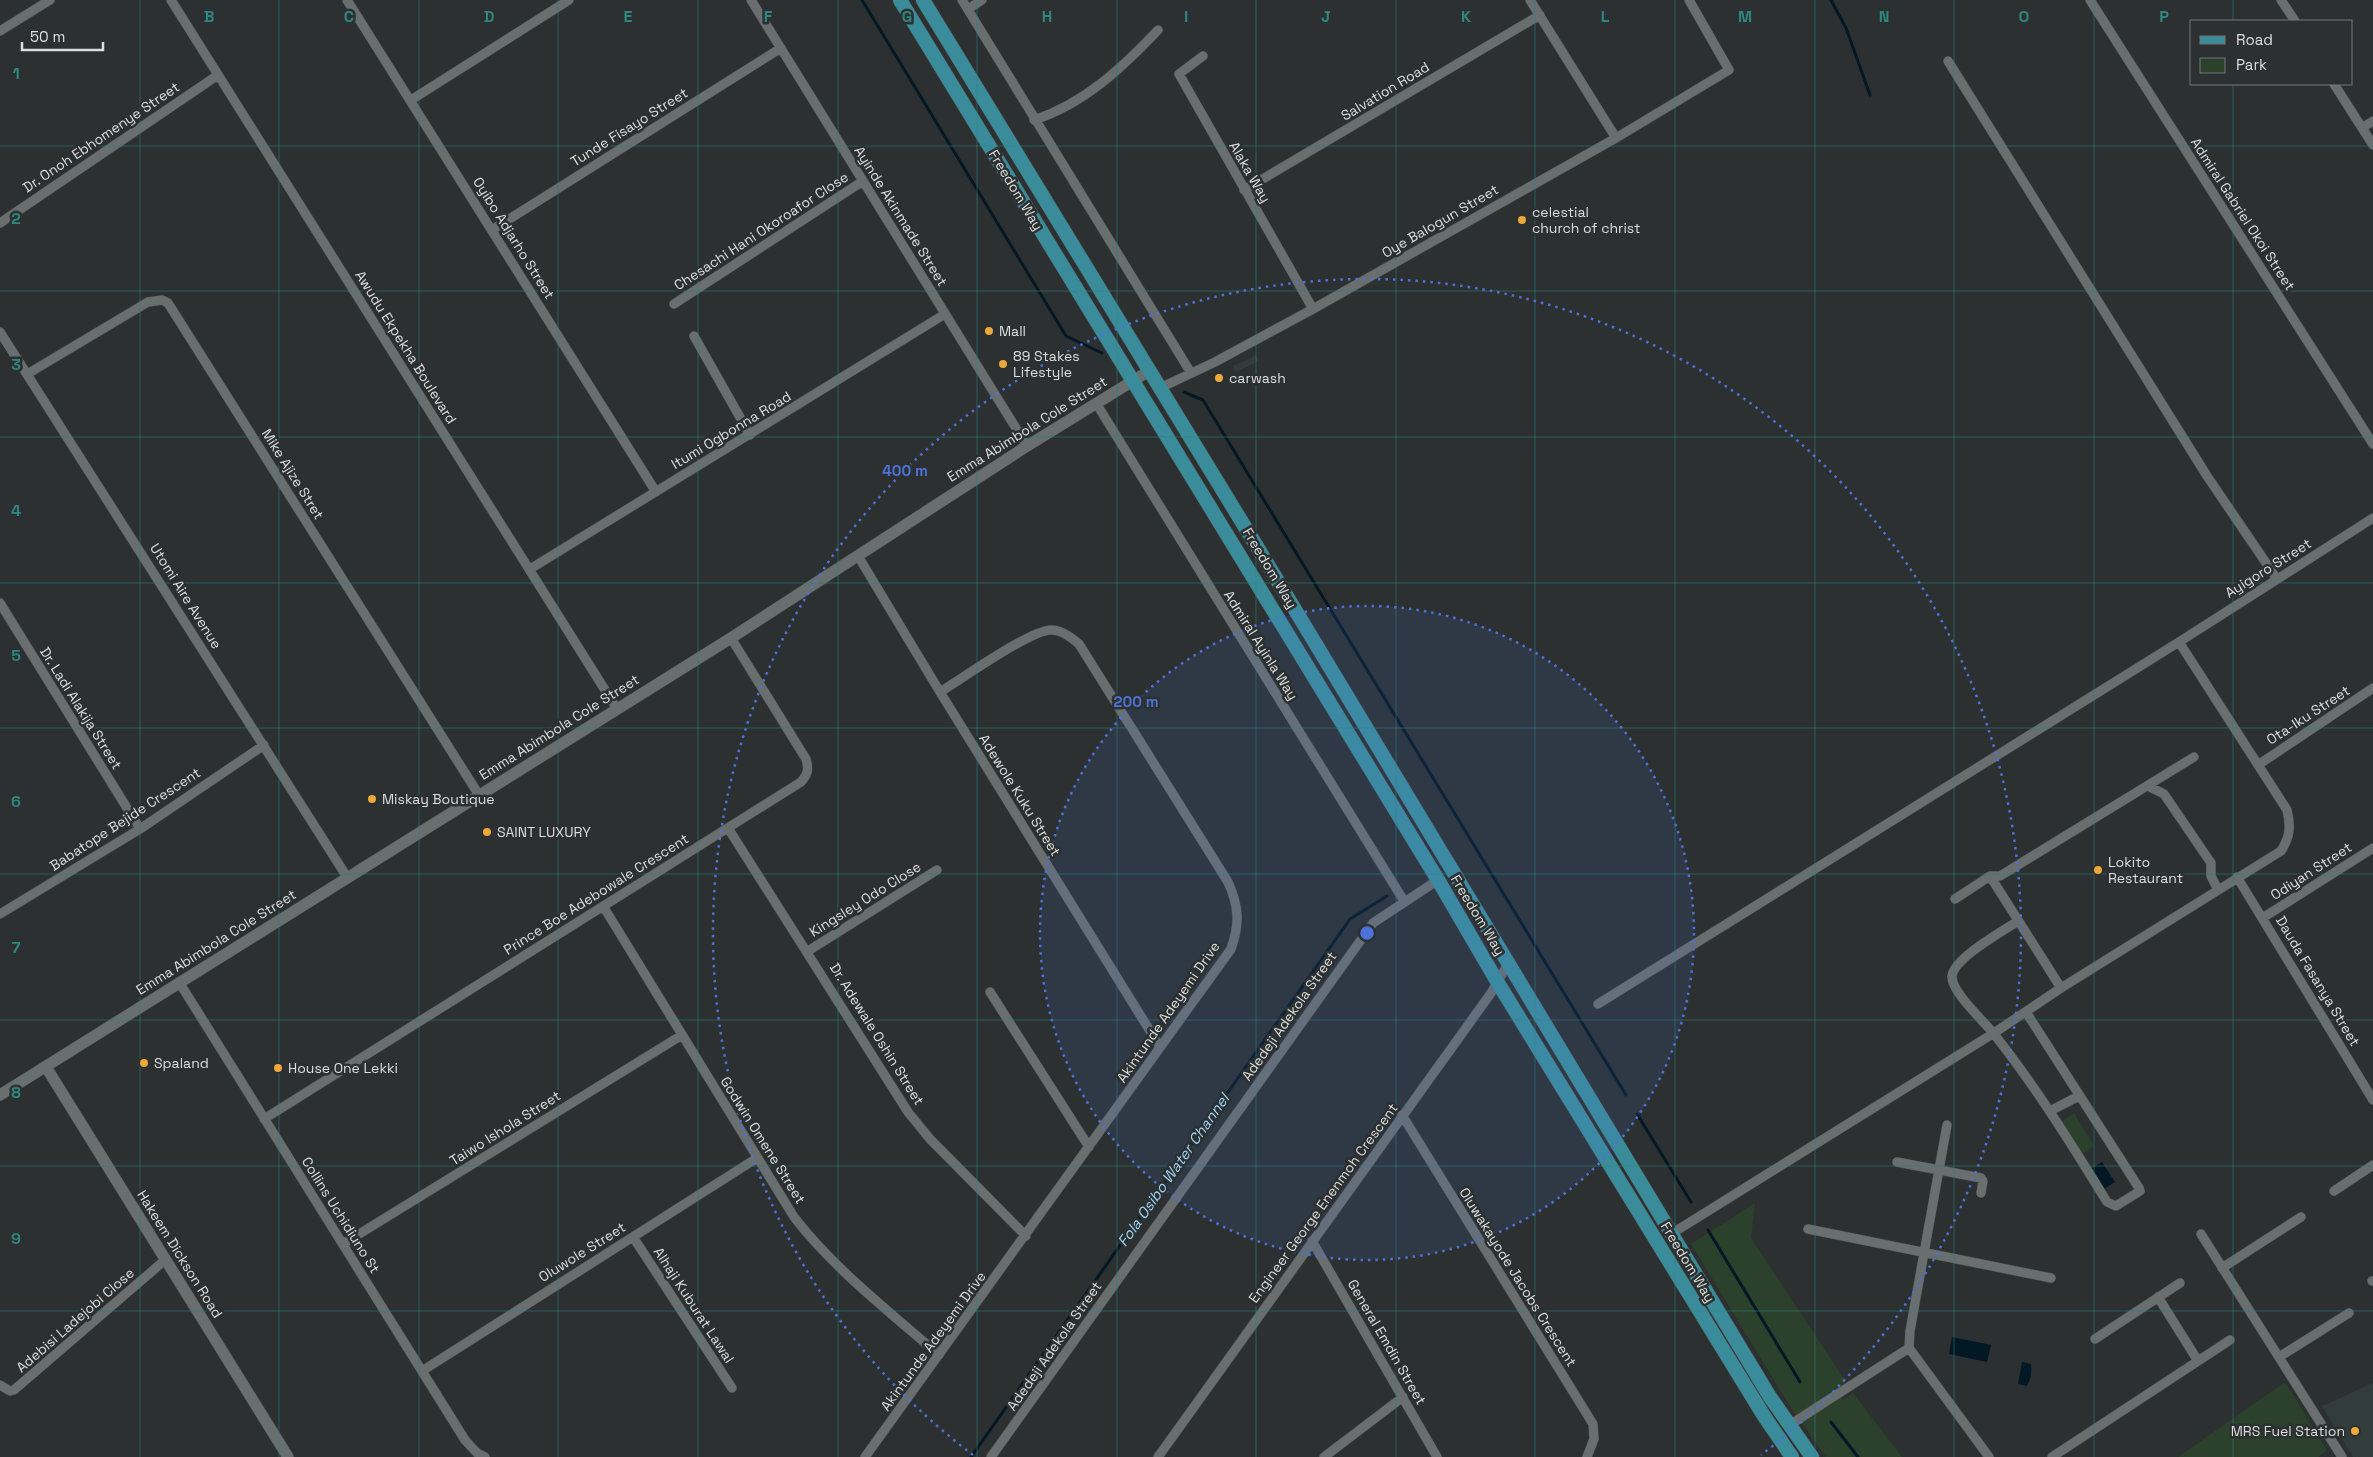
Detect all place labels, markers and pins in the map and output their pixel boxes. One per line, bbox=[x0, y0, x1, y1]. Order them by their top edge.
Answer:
place label: celestial church of christ bbox=[1532, 203, 1640, 237]
marker: celestial church of christ bbox=[1516, 214, 1528, 226]
place label: Mall bbox=[999, 322, 1026, 340]
marker: Mall bbox=[983, 325, 995, 337]
place label: 89 Stakes Lifestyle bbox=[1013, 347, 1080, 381]
marker: 89 Stakes Lifestyle bbox=[997, 358, 1009, 370]
place label: carwash bbox=[1229, 369, 1286, 387]
marker: carwash bbox=[1213, 372, 1225, 384]
place label: Miskay Boutique bbox=[382, 790, 495, 808]
marker: Miskay Boutique bbox=[366, 793, 378, 805]
place label: SAINT LUXURY bbox=[497, 823, 591, 841]
marker: SAINT LUXURY bbox=[481, 826, 493, 838]
place label: Lokito Restaurant bbox=[2108, 853, 2183, 887]
marker: Lokito Restaurant bbox=[2092, 864, 2104, 876]
centre of rings bbox=[1358, 924, 1376, 942]
place label: Spaland bbox=[154, 1054, 209, 1072]
marker: Spaland bbox=[138, 1057, 150, 1069]
place label: House One Lekki bbox=[288, 1059, 398, 1077]
marker: House One Lekki bbox=[272, 1062, 284, 1074]
place label: MRS Fuel Station bbox=[2231, 1422, 2345, 1440]
marker: MRS Fuel Station bbox=[2349, 1425, 2361, 1437]

